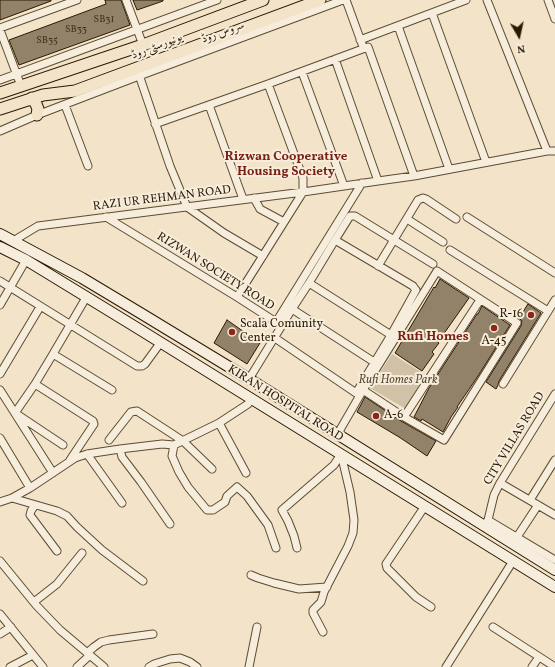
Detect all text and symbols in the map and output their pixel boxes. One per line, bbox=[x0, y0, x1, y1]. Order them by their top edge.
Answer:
house number: SB31 bbox=[94, 14, 114, 26]
north arrow bbox=[499, 16, 539, 56]
street label: سروس روڈ bbox=[199, 19, 247, 47]
house number: SB33 bbox=[65, 24, 87, 36]
street label: یونیورسٹی روڈ bbox=[129, 31, 185, 63]
house number: SB35 bbox=[36, 35, 58, 47]
text: N bbox=[516, 40, 526, 56]
district label: Rizwan Cooperative Housing Society bbox=[225, 150, 347, 181]
street label: RAZI UR REHMAN ROAD bbox=[92, 183, 232, 215]
street label: RIZWAN SOCIETY ROAD bbox=[154, 230, 276, 314]
place label: R-16 bbox=[500, 308, 523, 322]
marker: R-16 bbox=[526, 310, 536, 320]
place label: Scala Comunity Center bbox=[240, 318, 323, 346]
marker: A-45 bbox=[489, 323, 499, 333]
marker: Scala Comunity Center bbox=[227, 327, 237, 337]
district label: Rufi Homes bbox=[397, 330, 469, 346]
place label: A-45 bbox=[482, 335, 506, 349]
street label: KIRAN HOSPITAL ROAD bbox=[225, 363, 345, 445]
park label: Rufi Homes Park bbox=[358, 374, 438, 388]
street label: CITY VILLAS ROAD bbox=[482, 390, 548, 488]
place label: A-6 bbox=[384, 409, 403, 423]
marker: A-6 bbox=[371, 411, 381, 421]

